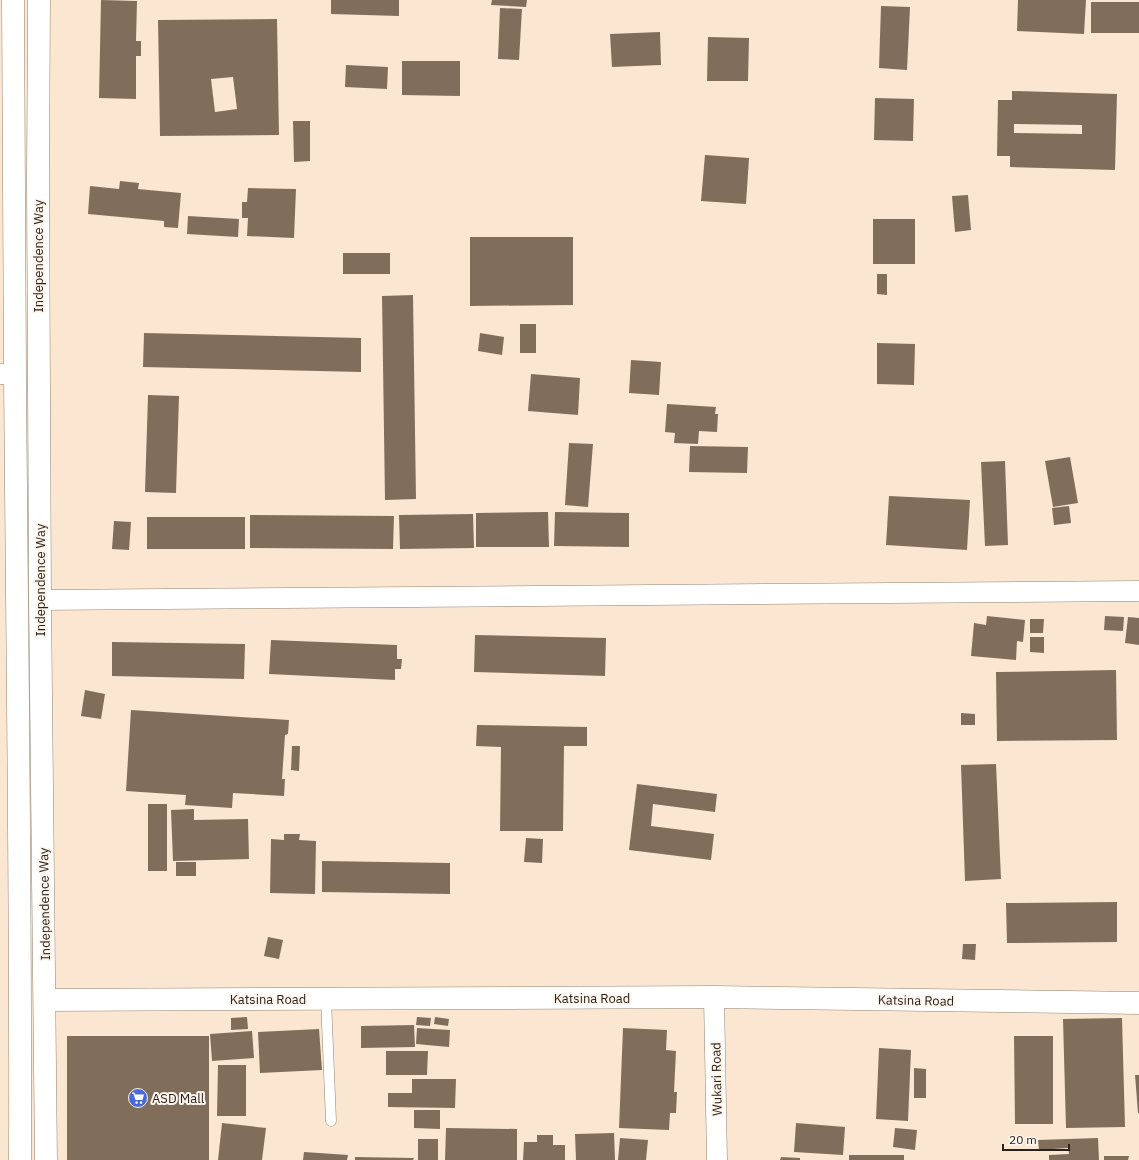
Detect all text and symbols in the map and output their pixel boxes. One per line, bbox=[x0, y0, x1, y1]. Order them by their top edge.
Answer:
street label: Independence Way bbox=[30, 199, 47, 312]
street label: Independence Way bbox=[32, 523, 49, 636]
street label: Independence Way bbox=[35, 847, 54, 961]
street label: Katsina Road bbox=[554, 990, 630, 1007]
street label: Katsina Road bbox=[230, 991, 306, 1008]
street label: Katsina Road bbox=[878, 991, 954, 1010]
street label: Wukari Road bbox=[707, 1042, 726, 1116]
supermarket icon: ASD Mall bbox=[127, 1087, 149, 1109]
place label: ASD Mall bbox=[152, 1090, 205, 1107]
scale bar bbox=[1003, 1126, 1069, 1152]
text: 20 m bbox=[1009, 1132, 1037, 1147]

